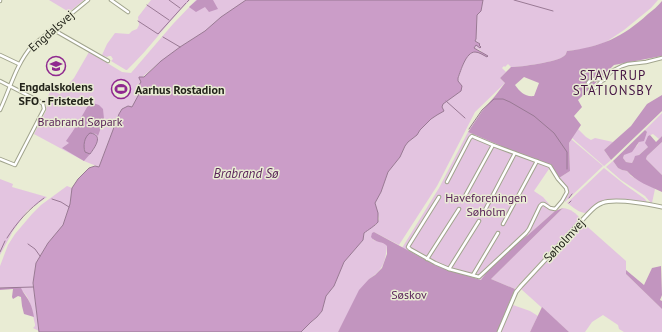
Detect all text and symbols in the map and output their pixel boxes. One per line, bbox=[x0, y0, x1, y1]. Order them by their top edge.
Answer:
street label: Engdalsvej bbox=[25, 7, 77, 55]
school or university icon: Engdalskolens SFO - Fristedet bbox=[45, 55, 67, 77]
district label: STAVTRUP STATIONSBY bbox=[573, 67, 653, 99]
sports icon: Aarhus Rostadion bbox=[110, 78, 132, 100]
place label: Engdalskolens SFO - Fristedet bbox=[19, 79, 94, 108]
place label: Aarhus Rostadion bbox=[135, 82, 225, 97]
park label: Brabrand Søpark bbox=[38, 114, 123, 129]
water label: Brabrand Sø bbox=[213, 165, 279, 182]
park label: Haveforeningen Søholm bbox=[445, 190, 527, 219]
street label: Søholmvej bbox=[540, 215, 588, 265]
park label: Søskov bbox=[391, 287, 427, 302]

